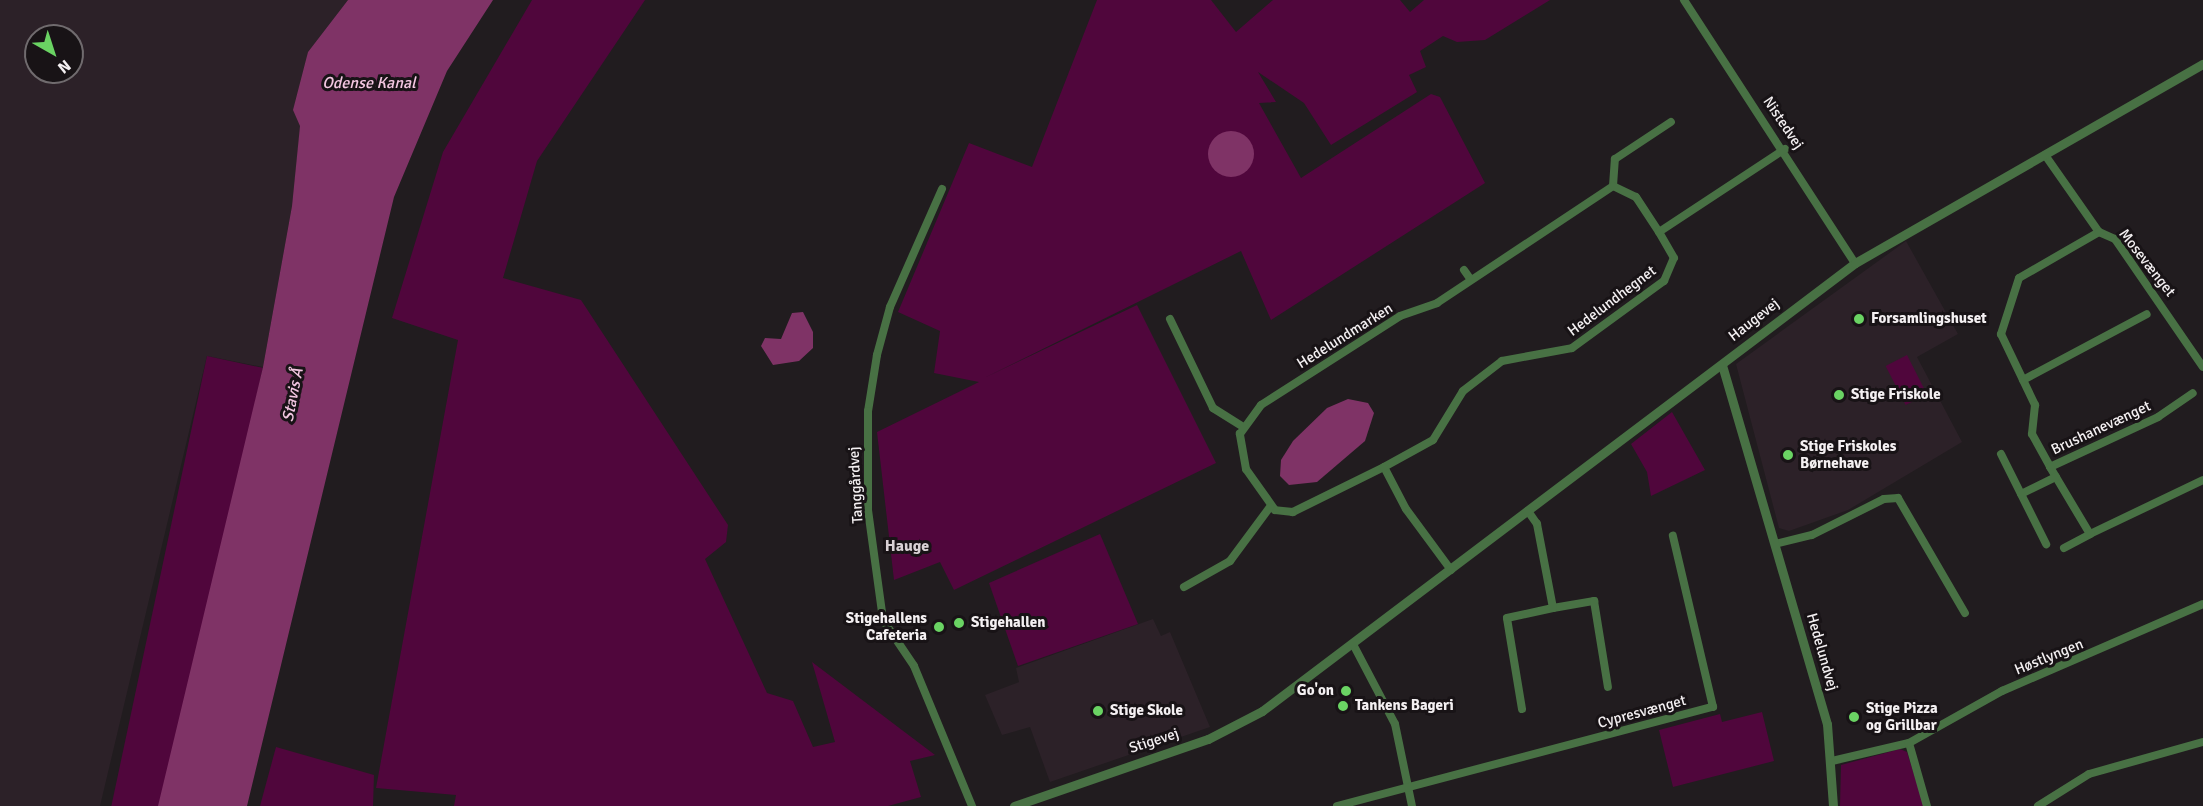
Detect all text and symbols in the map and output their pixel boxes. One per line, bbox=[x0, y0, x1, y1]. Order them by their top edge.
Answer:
north arrow bbox=[24, 24, 84, 84]
text: N bbox=[53, 55, 75, 78]
water label: Odense Kanal bbox=[322, 73, 416, 93]
street label: Nistedvej bbox=[1759, 93, 1807, 153]
street label: Mosevænget bbox=[2115, 225, 2179, 301]
street label: Hedelundhegnet bbox=[1564, 262, 1660, 340]
street label: Haugevej bbox=[1725, 295, 1783, 345]
street label: Hedelundmarken bbox=[1294, 299, 1396, 373]
place label: Forsamlingshuset bbox=[1871, 310, 1987, 328]
marker: Forsamlingshuset bbox=[1852, 312, 1866, 326]
water label: Stavis Å bbox=[278, 367, 308, 423]
place label: Stige Friskole bbox=[1851, 386, 1941, 404]
marker: Stige Friskole bbox=[1832, 388, 1846, 402]
street label: Brushanevænget bbox=[2048, 397, 2154, 459]
place label: Stige Friskoles Børnehave bbox=[1800, 437, 1896, 472]
street label: Tanggårdvej bbox=[845, 446, 867, 524]
marker: Stige Friskoles Børnehave bbox=[1781, 448, 1795, 462]
district label: Hauge bbox=[885, 536, 929, 556]
place label: Stigehallens Cafeteria bbox=[846, 609, 927, 644]
street label: Hedelundvej bbox=[1802, 611, 1842, 693]
place label: Stigehallen bbox=[971, 614, 1046, 632]
marker: Stigehallen bbox=[952, 616, 966, 630]
marker: Stigehallens Cafeteria bbox=[932, 620, 946, 634]
street label: Høstlyngen bbox=[2012, 635, 2086, 679]
place label: Go'on bbox=[1297, 682, 1334, 700]
marker: Go'on bbox=[1339, 684, 1353, 698]
street label: Cypresvænget bbox=[1596, 692, 1688, 732]
place label: Tankens Bageri bbox=[1355, 697, 1454, 715]
marker: Tankens Bageri bbox=[1336, 699, 1350, 713]
place label: Stige Pizza og Grillbar bbox=[1866, 699, 1938, 734]
place label: Stige Skole bbox=[1110, 702, 1183, 720]
marker: Stige Skole bbox=[1091, 704, 1105, 718]
marker: Stige Pizza og Grillbar bbox=[1847, 710, 1861, 724]
street label: Stigevej bbox=[1127, 725, 1181, 757]

